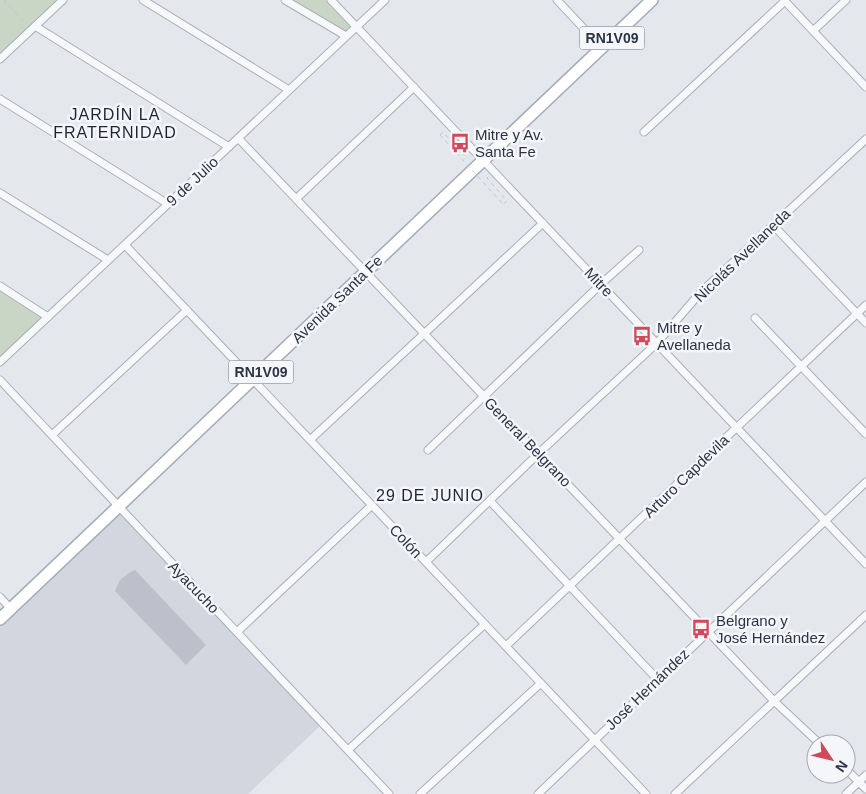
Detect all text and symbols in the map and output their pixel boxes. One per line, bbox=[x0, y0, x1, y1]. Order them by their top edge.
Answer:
road number: RN1V09 bbox=[580, 26, 644, 49]
district label: JARDÍN LA FRATERNIDAD bbox=[53, 105, 177, 141]
place label: Mitre y Av. Santa Fe bbox=[475, 126, 544, 160]
bus stop icon: Mitre y Av. Santa Fe bbox=[449, 132, 471, 154]
street label: 9 de Julio bbox=[163, 153, 221, 209]
street label: Nicolás Avellaneda bbox=[691, 205, 794, 305]
street label: Avenida Santa Fe bbox=[288, 252, 386, 346]
street label: Mitre bbox=[581, 264, 617, 300]
place label: Mitre y Avellaneda bbox=[657, 319, 732, 353]
bus stop icon: Mitre y Avellaneda bbox=[631, 325, 653, 347]
road number: RN1V09 bbox=[228, 361, 294, 384]
street label: General Belgrano bbox=[481, 394, 575, 490]
street label: Arturo Capdevila bbox=[640, 431, 733, 521]
district label: 29 DE JUNIO bbox=[376, 487, 484, 504]
street label: Colón bbox=[386, 521, 426, 561]
street label: Ayacucho bbox=[165, 557, 223, 617]
place label: Belgrano y José Hernández bbox=[716, 612, 825, 646]
bus stop icon: Belgrano y José Hernández bbox=[690, 618, 712, 640]
street label: José Hernández bbox=[602, 645, 692, 733]
north arrow bbox=[806, 734, 856, 784]
text: N bbox=[832, 758, 851, 775]

